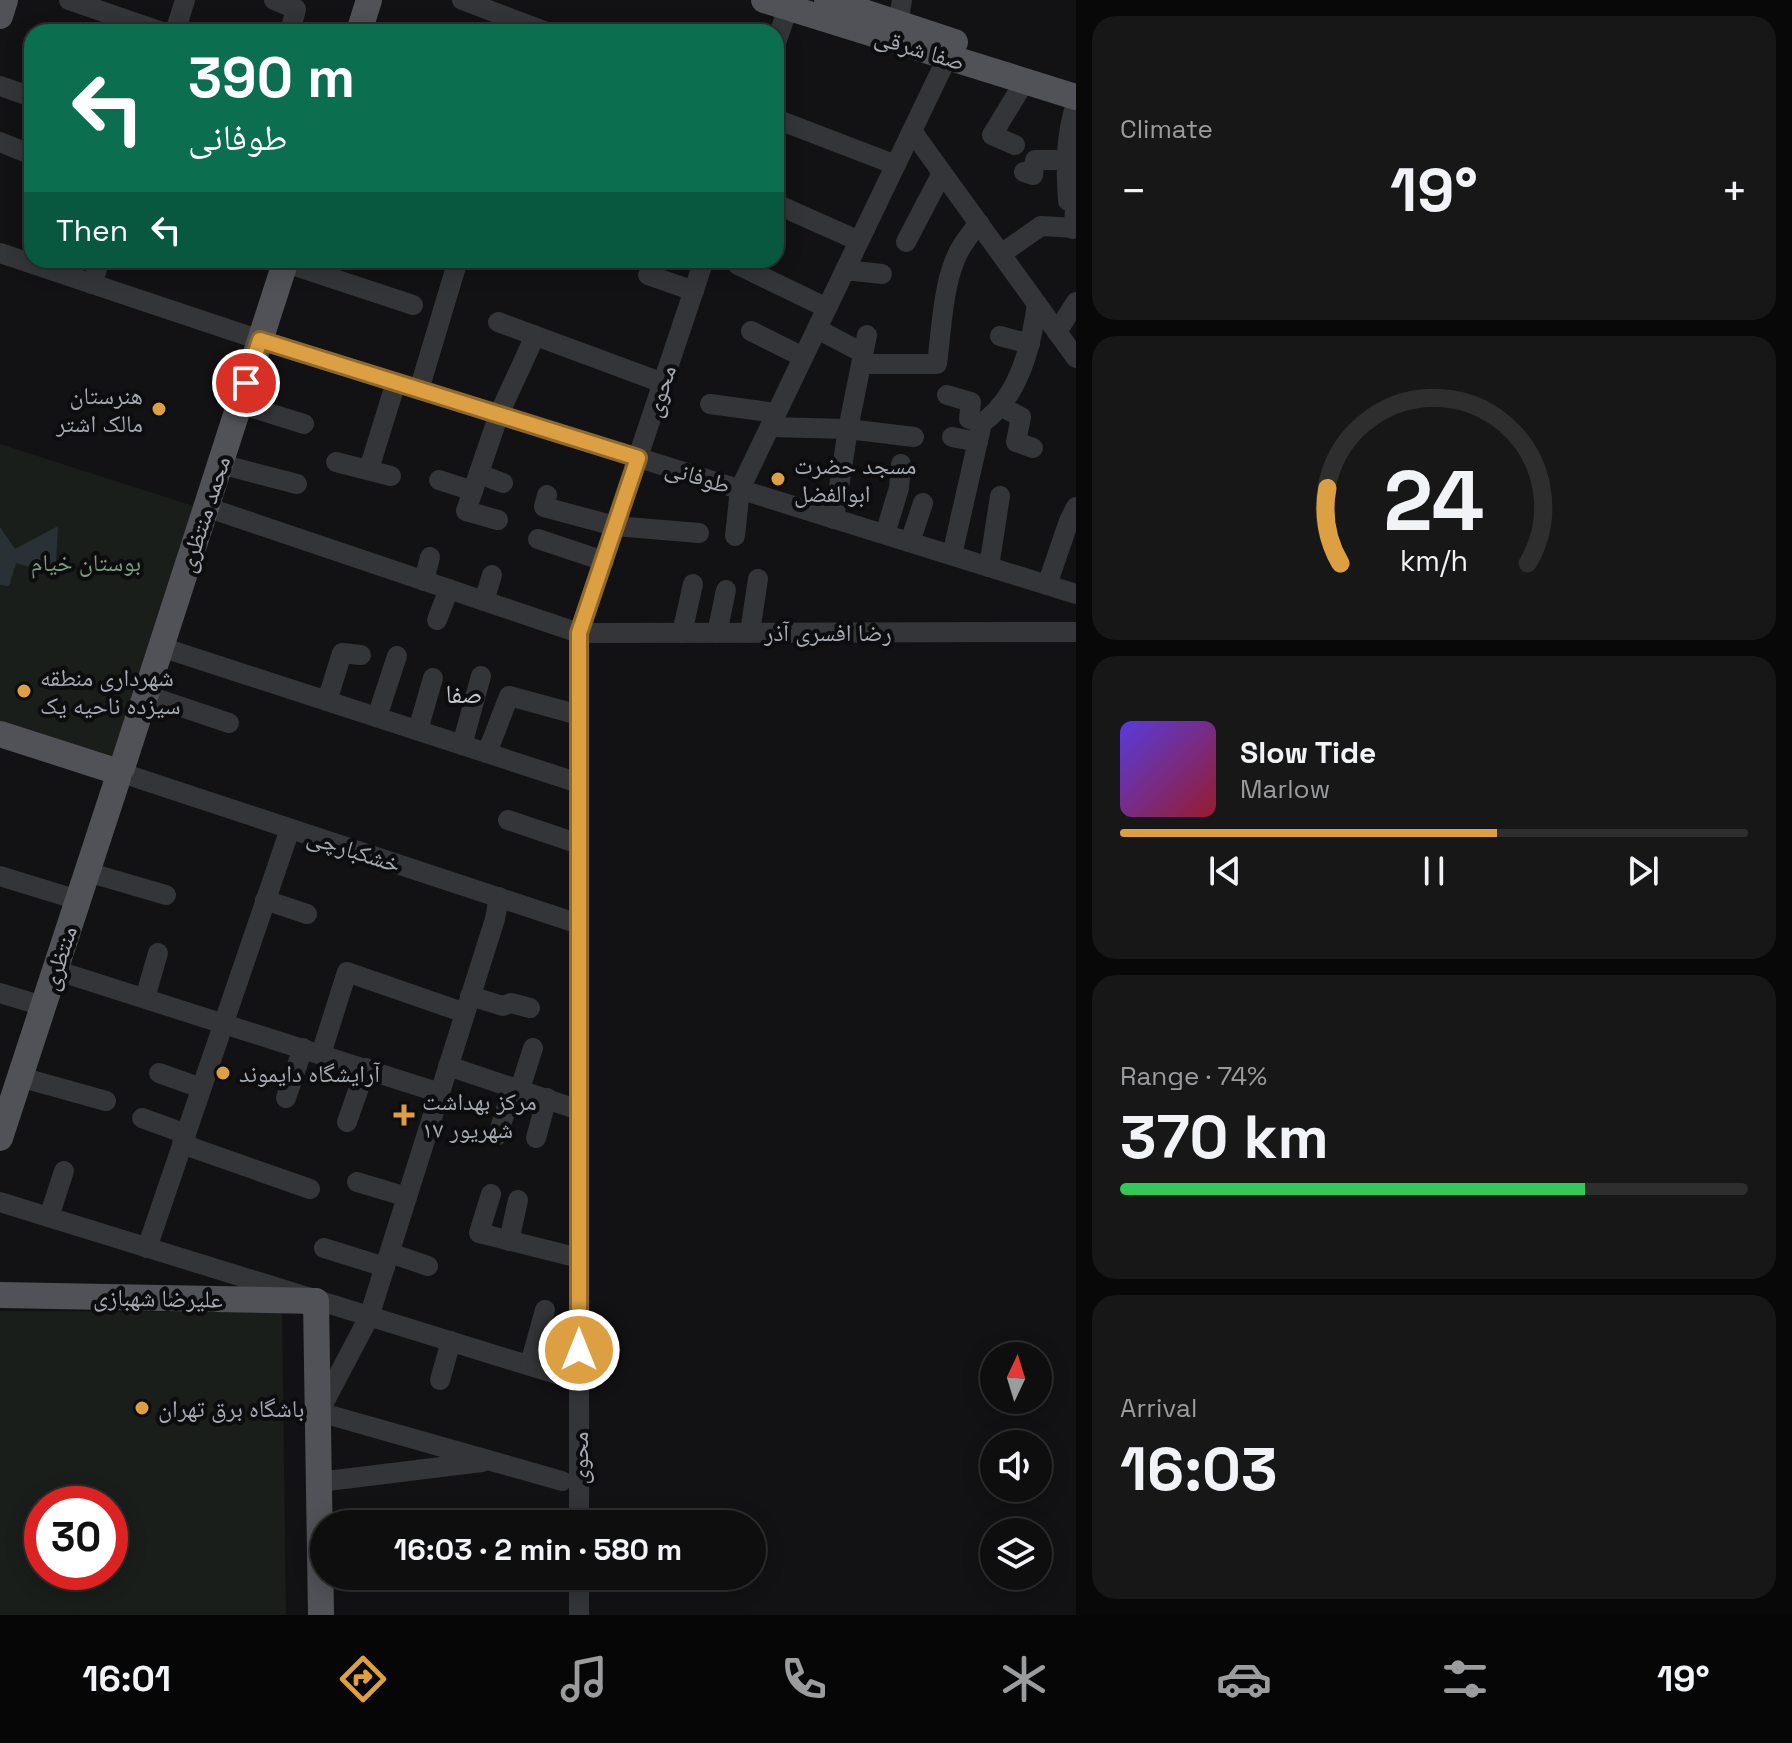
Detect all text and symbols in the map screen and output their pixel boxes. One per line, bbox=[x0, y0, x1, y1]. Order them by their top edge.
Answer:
street label: صفا شرقی bbox=[871, 21, 969, 77]
text: 390 m bbox=[188, 42, 355, 113]
icon: left bbox=[56, 56, 160, 160]
text: Climate bbox=[1120, 112, 1213, 146]
text: طوفانی bbox=[188, 115, 287, 161]
text: 19° bbox=[1390, 152, 1478, 229]
text: − bbox=[1120, 163, 1147, 219]
text: + bbox=[1721, 163, 1748, 219]
icon: left bbox=[144, 208, 188, 252]
text: Then bbox=[56, 211, 128, 250]
pin bbox=[212, 349, 280, 417]
icon: arrive bbox=[224, 361, 268, 405]
street label: محوی bbox=[637, 361, 683, 421]
place label: هنرستان مالک اشتر bbox=[55, 380, 143, 439]
marker: هنرستان مالک اشتر bbox=[150, 400, 168, 418]
text: 24 bbox=[1384, 447, 1484, 553]
place label: مسجد حضرت ابوالفضل bbox=[794, 450, 917, 509]
street label: طوفانی bbox=[662, 451, 734, 501]
street label: محمد منتظری bbox=[171, 452, 237, 576]
marker: مسجد حضرت ابوالفضل bbox=[769, 470, 787, 488]
text: km/h bbox=[1400, 543, 1468, 579]
park label: بوستان خیام bbox=[31, 547, 141, 579]
street label: رضا افسری آذر bbox=[763, 617, 892, 648]
place label: شهرداری منطقه سیزده ناحیه یک bbox=[40, 662, 180, 721]
district label: صفا bbox=[445, 677, 483, 711]
marker: شهرداری منطقه سیزده ناحیه یک bbox=[15, 682, 33, 700]
text: Slow Tide bbox=[1240, 733, 1376, 772]
text: Marlow bbox=[1240, 772, 1330, 806]
street label: خشکبارچی bbox=[303, 820, 405, 880]
icon: previous bbox=[1203, 849, 1247, 893]
icon: pause bbox=[1412, 849, 1456, 893]
icon: next bbox=[1621, 849, 1665, 893]
street label: منتظری bbox=[34, 922, 84, 994]
place label: آرایشگاه دایموند bbox=[239, 1058, 381, 1089]
text: Range · 74% bbox=[1120, 1059, 1267, 1093]
marker: آرایشگاه دایموند bbox=[214, 1064, 232, 1082]
place label: مرکز بهداشت ۱۷ شهریور bbox=[422, 1086, 537, 1145]
text: 370 km bbox=[1120, 1099, 1329, 1176]
marker: مرکز بهداشت ۱۷ شهریور bbox=[393, 1104, 415, 1126]
street label: علیرضا شهبازی bbox=[93, 1281, 223, 1315]
position arrow bbox=[537, 1308, 621, 1392]
north arrow bbox=[980, 1342, 1052, 1414]
map controls bbox=[980, 1342, 1052, 1590]
text: Arrival bbox=[1120, 1391, 1197, 1425]
place label: باشگاه برق تهران bbox=[158, 1393, 304, 1424]
marker: باشگاه برق تهران bbox=[133, 1399, 151, 1417]
button: sound bbox=[980, 1430, 1052, 1502]
text: 16:03 bbox=[1120, 1431, 1277, 1508]
street label: محوی bbox=[564, 1432, 595, 1485]
speed limit sign: 30 bbox=[24, 1486, 128, 1590]
button: layers bbox=[980, 1518, 1052, 1590]
text: 16:03 · 2 min · 580 m bbox=[394, 1530, 682, 1569]
icon: directions bbox=[335, 1651, 391, 1707]
icon: music bbox=[556, 1651, 612, 1707]
icon: phone bbox=[776, 1651, 832, 1707]
icon: climate bbox=[996, 1651, 1052, 1707]
icon: car bbox=[1216, 1651, 1272, 1707]
icon: filters bbox=[1437, 1651, 1493, 1707]
text: 16:01 bbox=[82, 1656, 171, 1702]
text: 19° bbox=[1657, 1656, 1710, 1702]

